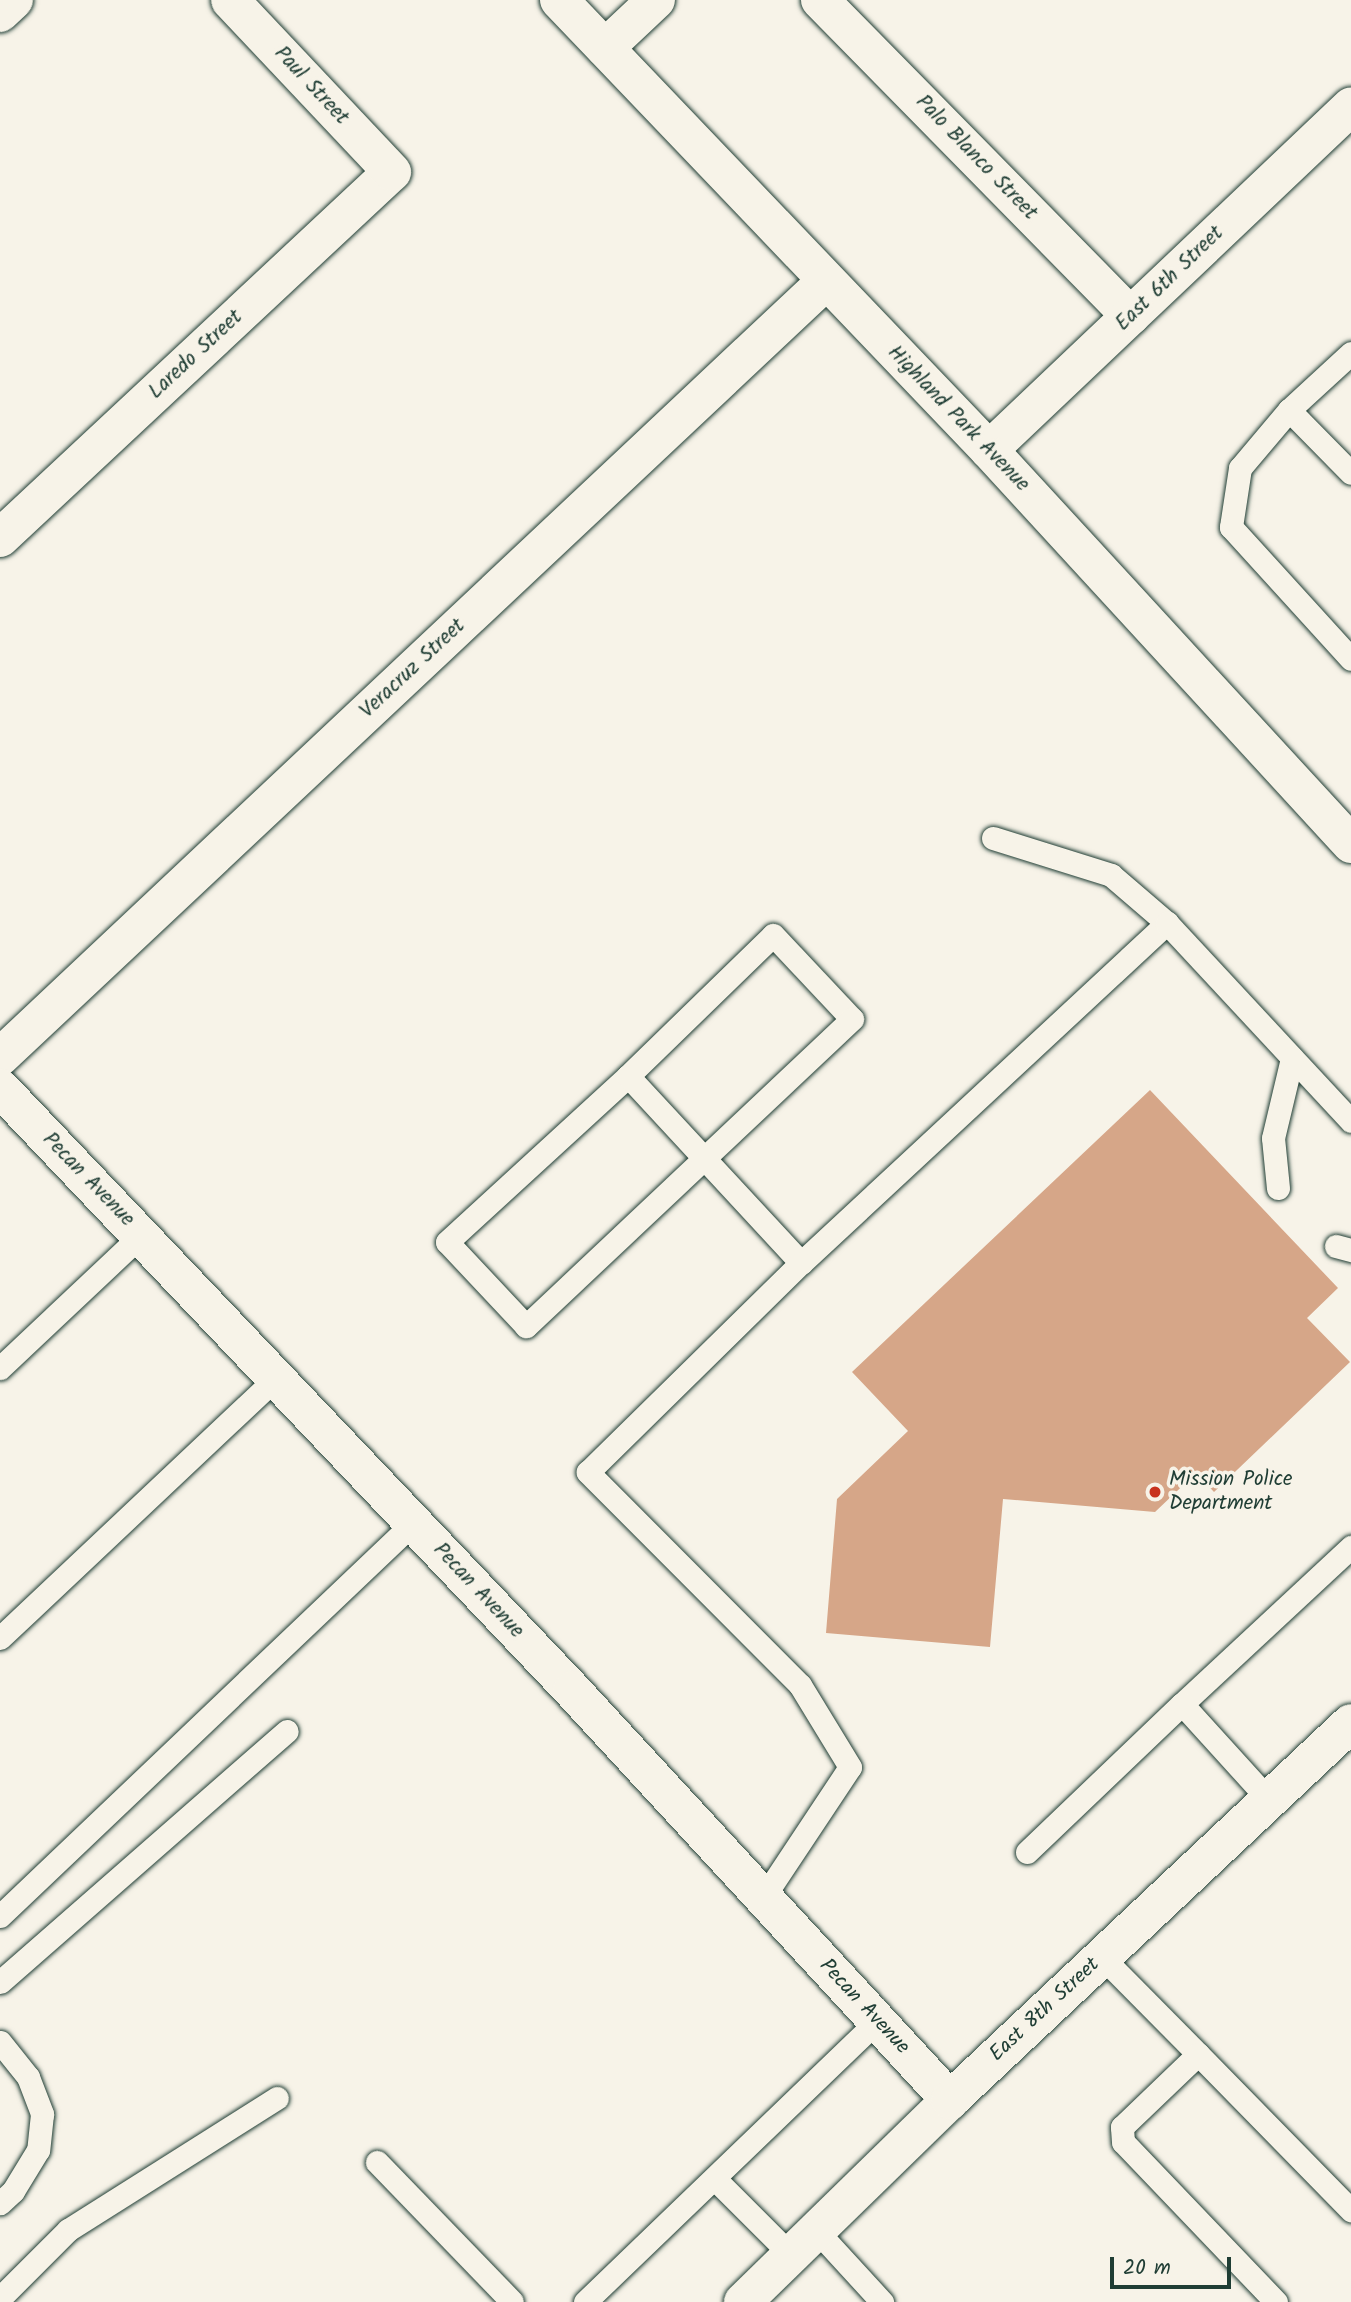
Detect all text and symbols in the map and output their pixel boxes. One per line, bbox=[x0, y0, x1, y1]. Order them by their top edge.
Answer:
street label: Paul Street bbox=[268, 42, 354, 130]
street label: Palo Blanco Street bbox=[910, 90, 1042, 226]
street label: East 6th Street bbox=[1111, 221, 1229, 337]
street label: Laredo Street bbox=[144, 305, 248, 405]
street label: Highland Park Avenue bbox=[882, 341, 1034, 497]
street label: Veracruz Street bbox=[355, 614, 471, 724]
street label: Pecan Avenue bbox=[37, 1128, 139, 1232]
place label: Mission Police Department bbox=[1169, 1467, 1292, 1517]
marker: Mission Police Department bbox=[1147, 1484, 1163, 1500]
street label: Pecan Avenue bbox=[427, 1538, 529, 1644]
street label: East 8th Street bbox=[985, 1953, 1105, 2067]
street label: Pecan Avenue bbox=[813, 1954, 915, 2060]
scale bar bbox=[1113, 2242, 1234, 2286]
text: 20 m bbox=[1123, 2252, 1171, 2285]

